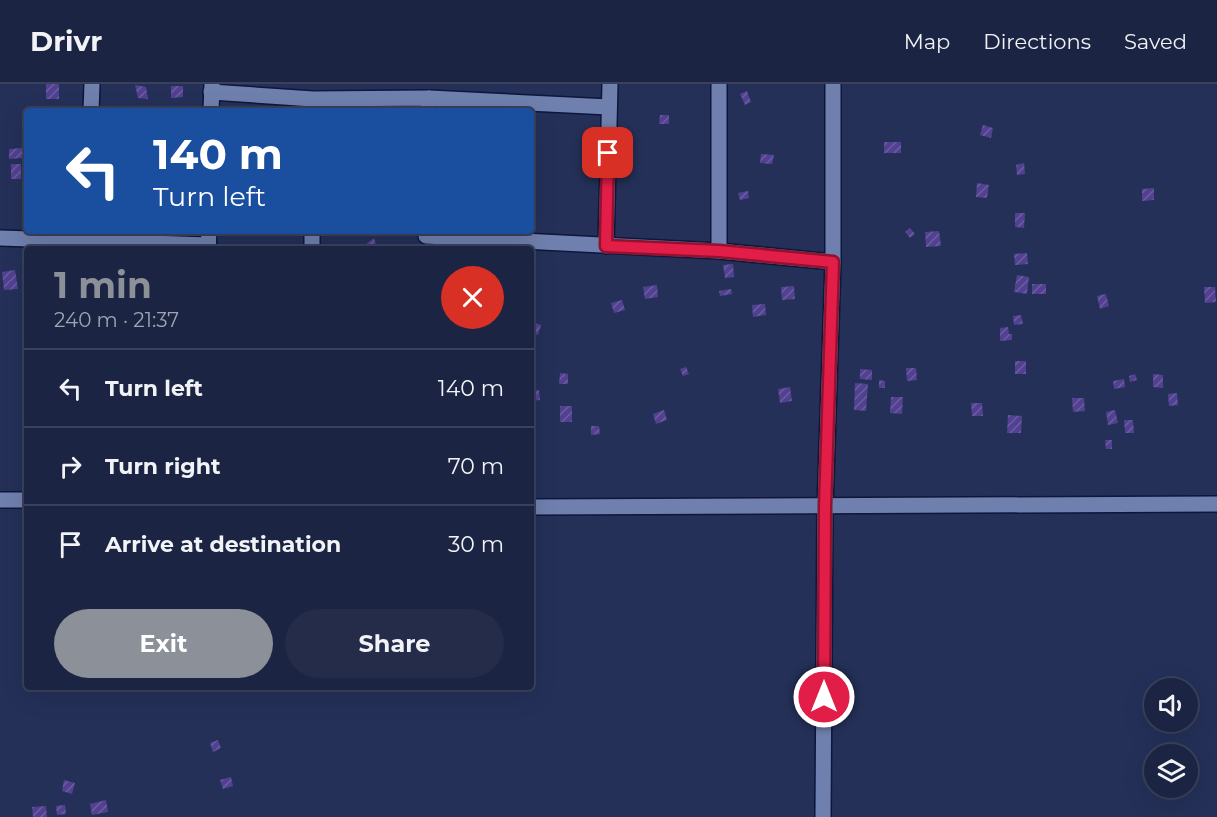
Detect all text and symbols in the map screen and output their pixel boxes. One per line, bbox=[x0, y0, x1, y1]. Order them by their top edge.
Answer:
text: Drivr bbox=[30, 24, 102, 58]
text: Map bbox=[904, 29, 950, 54]
text: Directions bbox=[983, 29, 1091, 54]
text: Saved bbox=[1124, 29, 1187, 54]
pin bbox=[582, 127, 633, 178]
text: 140 m bbox=[153, 128, 283, 180]
icon: left bbox=[54, 132, 132, 210]
icon: arrive bbox=[591, 136, 624, 169]
text: Turn left bbox=[153, 180, 266, 213]
text: 1 min bbox=[54, 263, 152, 307]
button: close bbox=[441, 266, 504, 329]
text: 240 m · 21:37 bbox=[54, 308, 179, 332]
icon: left bbox=[54, 372, 87, 405]
text: Turn left bbox=[105, 375, 203, 402]
text: 140 m bbox=[438, 375, 504, 402]
icon: right bbox=[54, 450, 87, 483]
text: Turn right bbox=[105, 453, 220, 480]
text: 70 m bbox=[448, 453, 504, 480]
icon: arrive bbox=[54, 528, 87, 561]
text: Arrive at destination bbox=[105, 531, 341, 558]
text: 30 m bbox=[448, 531, 504, 558]
button: Exit bbox=[54, 609, 273, 678]
button: Share bbox=[285, 609, 504, 678]
position arrow bbox=[792, 665, 856, 729]
map controls bbox=[1144, 678, 1198, 798]
button: sound bbox=[1144, 678, 1198, 732]
button: layers bbox=[1144, 744, 1198, 798]

